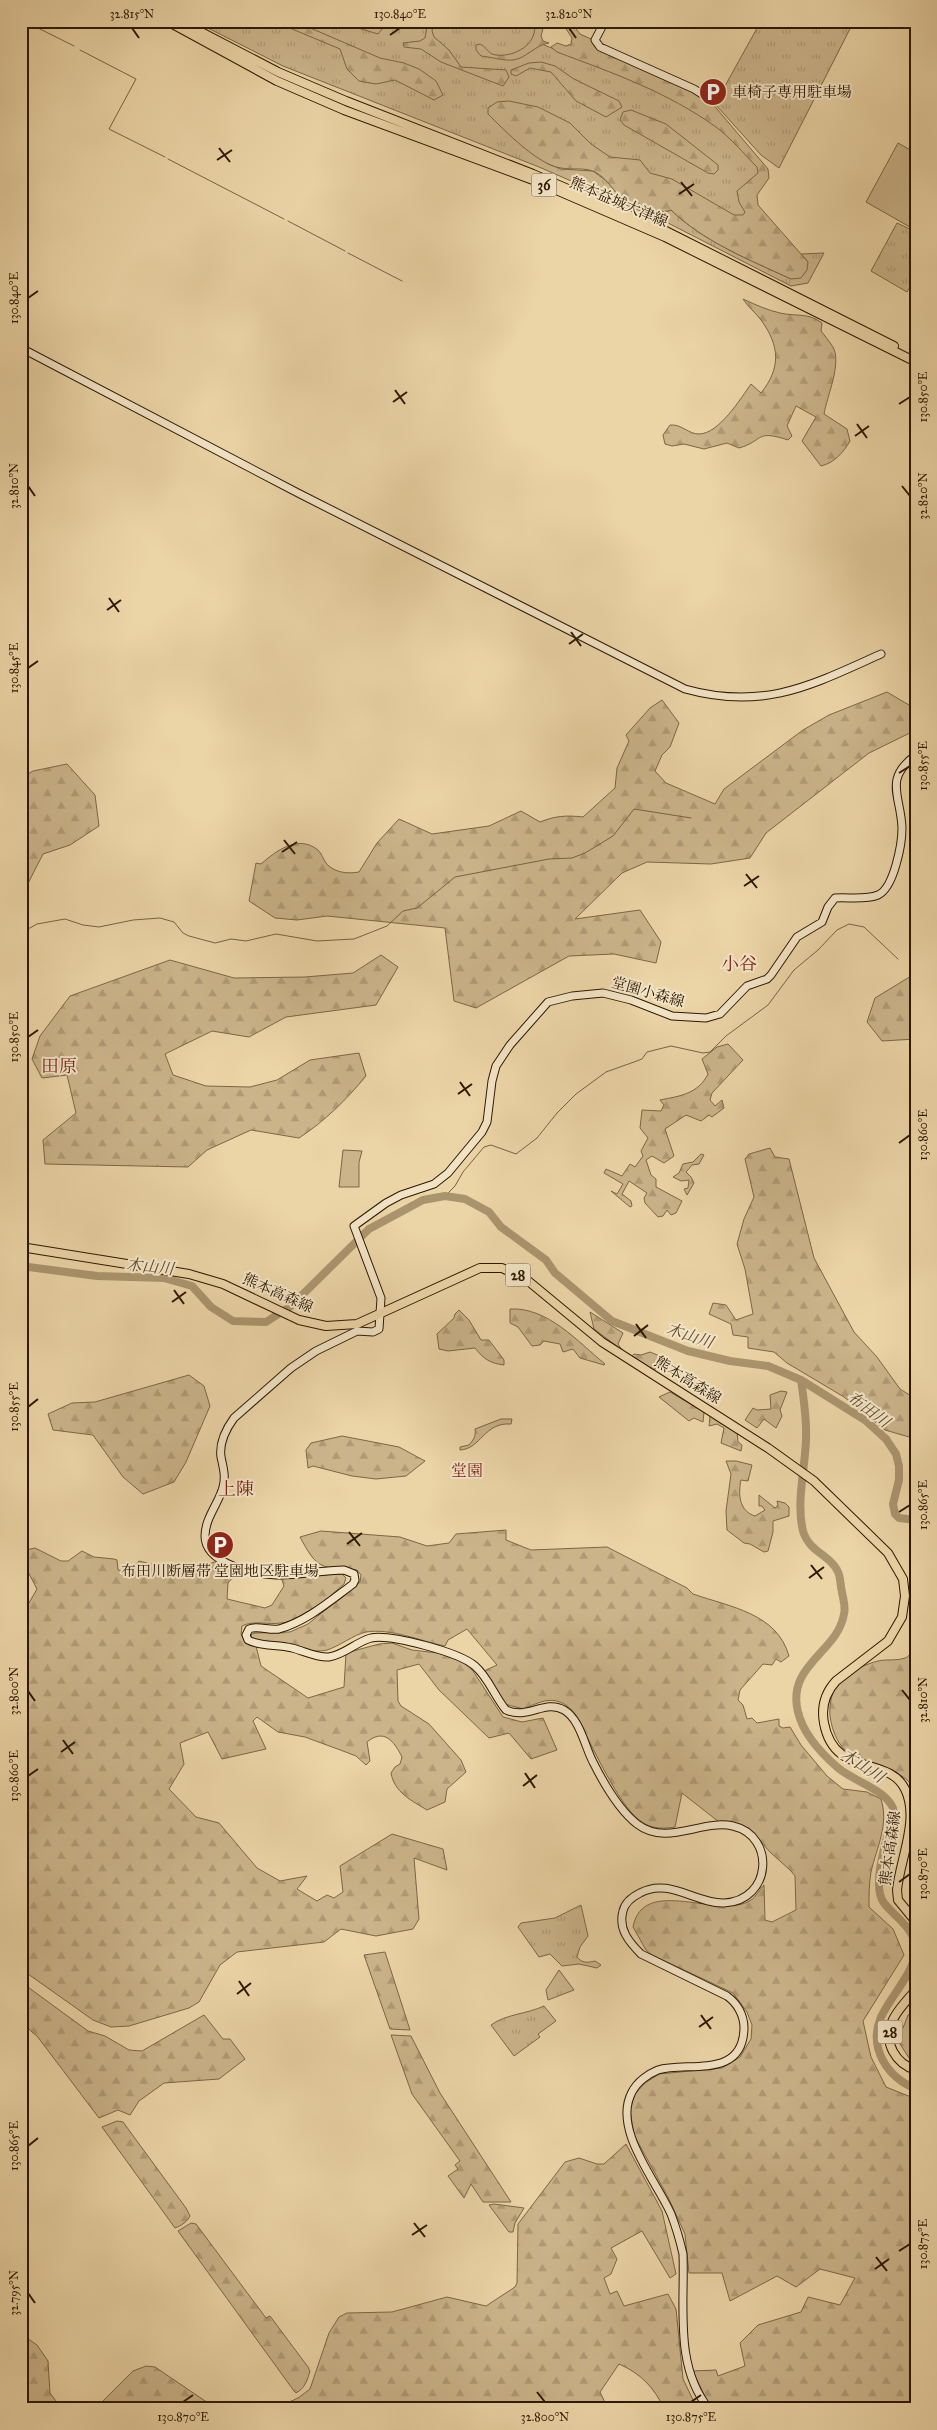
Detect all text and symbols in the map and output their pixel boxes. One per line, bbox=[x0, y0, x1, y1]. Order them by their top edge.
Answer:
text: 32.815°N bbox=[110, 7, 154, 21]
text: 130.840°E bbox=[374, 7, 426, 21]
text: 32.820°N bbox=[545, 7, 593, 21]
parking icon: 車椅子専用駐車場 bbox=[698, 77, 728, 107]
place label: 車椅子専用駐車場 bbox=[732, 83, 852, 101]
street label: 熊本益城大津線 bbox=[567, 173, 671, 231]
road number: 36 bbox=[532, 174, 556, 196]
text: 130.840°E bbox=[7, 272, 21, 324]
text: 130.850°E bbox=[916, 371, 930, 422]
text: 32.810°N bbox=[7, 463, 21, 509]
text: 32.820°N bbox=[916, 472, 930, 520]
text: 130.845°E bbox=[7, 642, 21, 693]
text: 130.855°E bbox=[916, 741, 930, 791]
district label: 小谷 bbox=[721, 953, 757, 975]
street label: 堂園小森線 bbox=[609, 973, 687, 1011]
text: 130.850°E bbox=[7, 1011, 21, 1062]
district label: 田原 bbox=[41, 1055, 77, 1077]
text: 130.860°E bbox=[916, 1109, 930, 1161]
water label: 木山川 bbox=[125, 1255, 177, 1279]
road number: 28 bbox=[506, 1264, 530, 1286]
street label: 熊本高森線 bbox=[240, 1270, 316, 1316]
water label: 木山川 bbox=[664, 1319, 718, 1353]
street label: 熊本高森線 bbox=[651, 1352, 725, 1408]
text: 130.855°E bbox=[7, 1382, 21, 1432]
water label: 布田川 bbox=[844, 1387, 895, 1433]
district label: 堂園 bbox=[451, 1461, 483, 1480]
district label: 上陳 bbox=[218, 1478, 254, 1500]
text: 130.865°E bbox=[916, 1480, 930, 1530]
parking icon: 布田川断層帯 堂園地区駐車場 bbox=[205, 1530, 235, 1560]
place label: 布田川断層帯 堂園地区駐車場 bbox=[121, 1562, 319, 1580]
text: 32.800°N bbox=[7, 1667, 21, 1715]
text: 32.810°N bbox=[916, 1677, 930, 1723]
water label: 木山川 bbox=[837, 1744, 890, 1788]
text: 130.860°E bbox=[7, 1750, 21, 1802]
street label: 熊本高森線 bbox=[876, 1810, 904, 1886]
text: 130.870°E bbox=[916, 1848, 930, 1900]
road number: 28 bbox=[878, 2020, 902, 2044]
text: 130.865°E bbox=[7, 2121, 21, 2171]
text: 130.875°E bbox=[916, 2218, 930, 2269]
text: 32.795°N bbox=[7, 2270, 21, 2316]
text: 130.870°E bbox=[157, 2410, 209, 2424]
text: 32.800°N bbox=[521, 2410, 569, 2424]
text: 130.875°E bbox=[666, 2410, 717, 2424]

